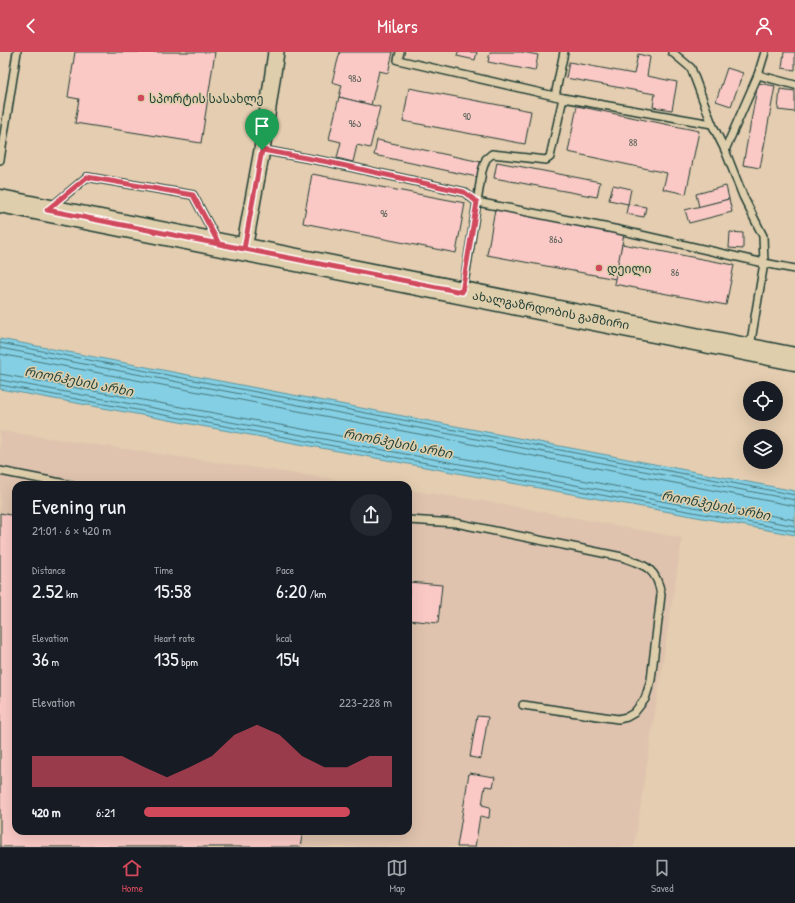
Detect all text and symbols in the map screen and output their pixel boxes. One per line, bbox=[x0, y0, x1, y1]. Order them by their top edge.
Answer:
text: Milers bbox=[377, 14, 418, 39]
icon: back bbox=[20, 15, 42, 37]
icon: person bbox=[753, 15, 775, 37]
house number: 98ა bbox=[348, 72, 362, 85]
place label: სპორტის სასახლე bbox=[149, 90, 264, 107]
marker: სპორტის სასახლე bbox=[136, 93, 146, 103]
pin bbox=[245, 109, 279, 150]
house number: 90 bbox=[463, 110, 472, 123]
icon: arrive bbox=[251, 115, 273, 137]
house number: 96ა bbox=[348, 117, 362, 130]
house number: 88 bbox=[629, 136, 637, 149]
house number: 96 bbox=[380, 207, 388, 220]
house number: 86ა bbox=[549, 233, 563, 246]
place label: დეილი bbox=[607, 260, 651, 277]
marker: დეილი bbox=[594, 263, 604, 273]
house number: 86 bbox=[671, 266, 679, 279]
street label: ახალგაზრდობის გამზირი bbox=[471, 286, 631, 334]
water label: რიონჰესის არხი bbox=[23, 362, 135, 400]
map controls bbox=[743, 381, 783, 469]
button: locate bbox=[743, 381, 783, 421]
water label: რიონჰესის არხი bbox=[342, 424, 454, 462]
button: layers bbox=[743, 429, 783, 469]
water label: რიონჰესის არხი bbox=[660, 486, 772, 524]
text: Evening run bbox=[32, 491, 126, 521]
button: share bbox=[350, 494, 392, 536]
text: 21:01 · 6 × 420 m bbox=[32, 521, 111, 539]
text: Distance bbox=[32, 563, 66, 577]
text: Time bbox=[154, 563, 173, 577]
text: Pace bbox=[276, 563, 294, 577]
text: 2.52 bbox=[32, 577, 63, 604]
text: 15:58 bbox=[154, 577, 191, 604]
text: 6:20 bbox=[276, 577, 307, 604]
text: km bbox=[63, 587, 78, 601]
text: /km bbox=[307, 587, 326, 601]
text: Elevation bbox=[32, 631, 69, 645]
text: Heart rate bbox=[154, 631, 195, 645]
text: kcal bbox=[276, 631, 292, 645]
text: 36 bbox=[32, 645, 49, 672]
text: 135 bbox=[154, 645, 179, 672]
text: 154 bbox=[276, 645, 299, 672]
text: m bbox=[49, 655, 59, 669]
text: bpm bbox=[179, 655, 198, 669]
text: Elevation bbox=[32, 693, 75, 711]
text: 223–228 m bbox=[339, 693, 392, 711]
text: 420 m bbox=[32, 803, 61, 821]
text: 6:21 bbox=[96, 803, 115, 821]
tab: Home bbox=[121, 857, 143, 895]
tab: Map bbox=[386, 857, 408, 895]
tab: Saved bbox=[651, 857, 674, 895]

